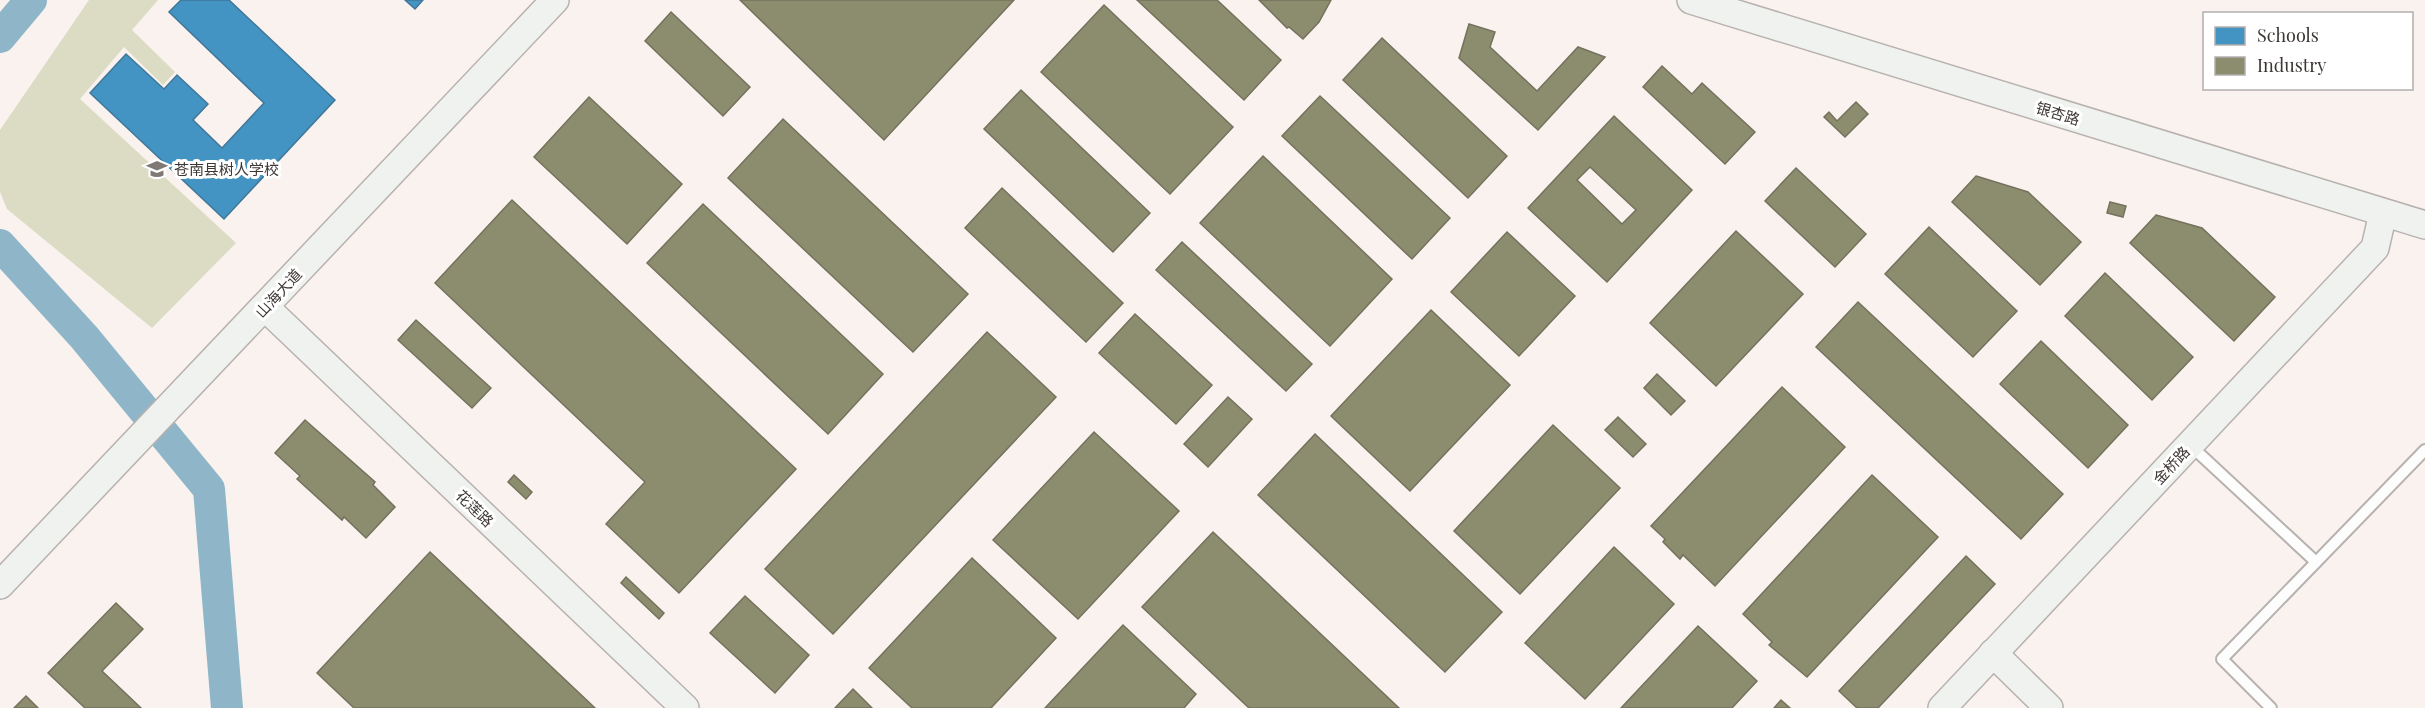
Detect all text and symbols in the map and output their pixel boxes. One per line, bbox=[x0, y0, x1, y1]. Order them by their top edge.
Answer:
legend bbox=[2203, 12, 2413, 90]
text: Schools bbox=[2257, 23, 2319, 47]
text: Industry bbox=[2257, 53, 2326, 77]
street label: 银杏路 bbox=[2034, 97, 2082, 129]
school or university icon: 苍南县树人学校 bbox=[145, 157, 169, 181]
place label: 苍南县树人学校 bbox=[174, 159, 279, 179]
street label: 山海大道 bbox=[250, 264, 306, 322]
street label: 金桥路 bbox=[2148, 442, 2194, 488]
street label: 花莲路 bbox=[452, 485, 498, 531]

